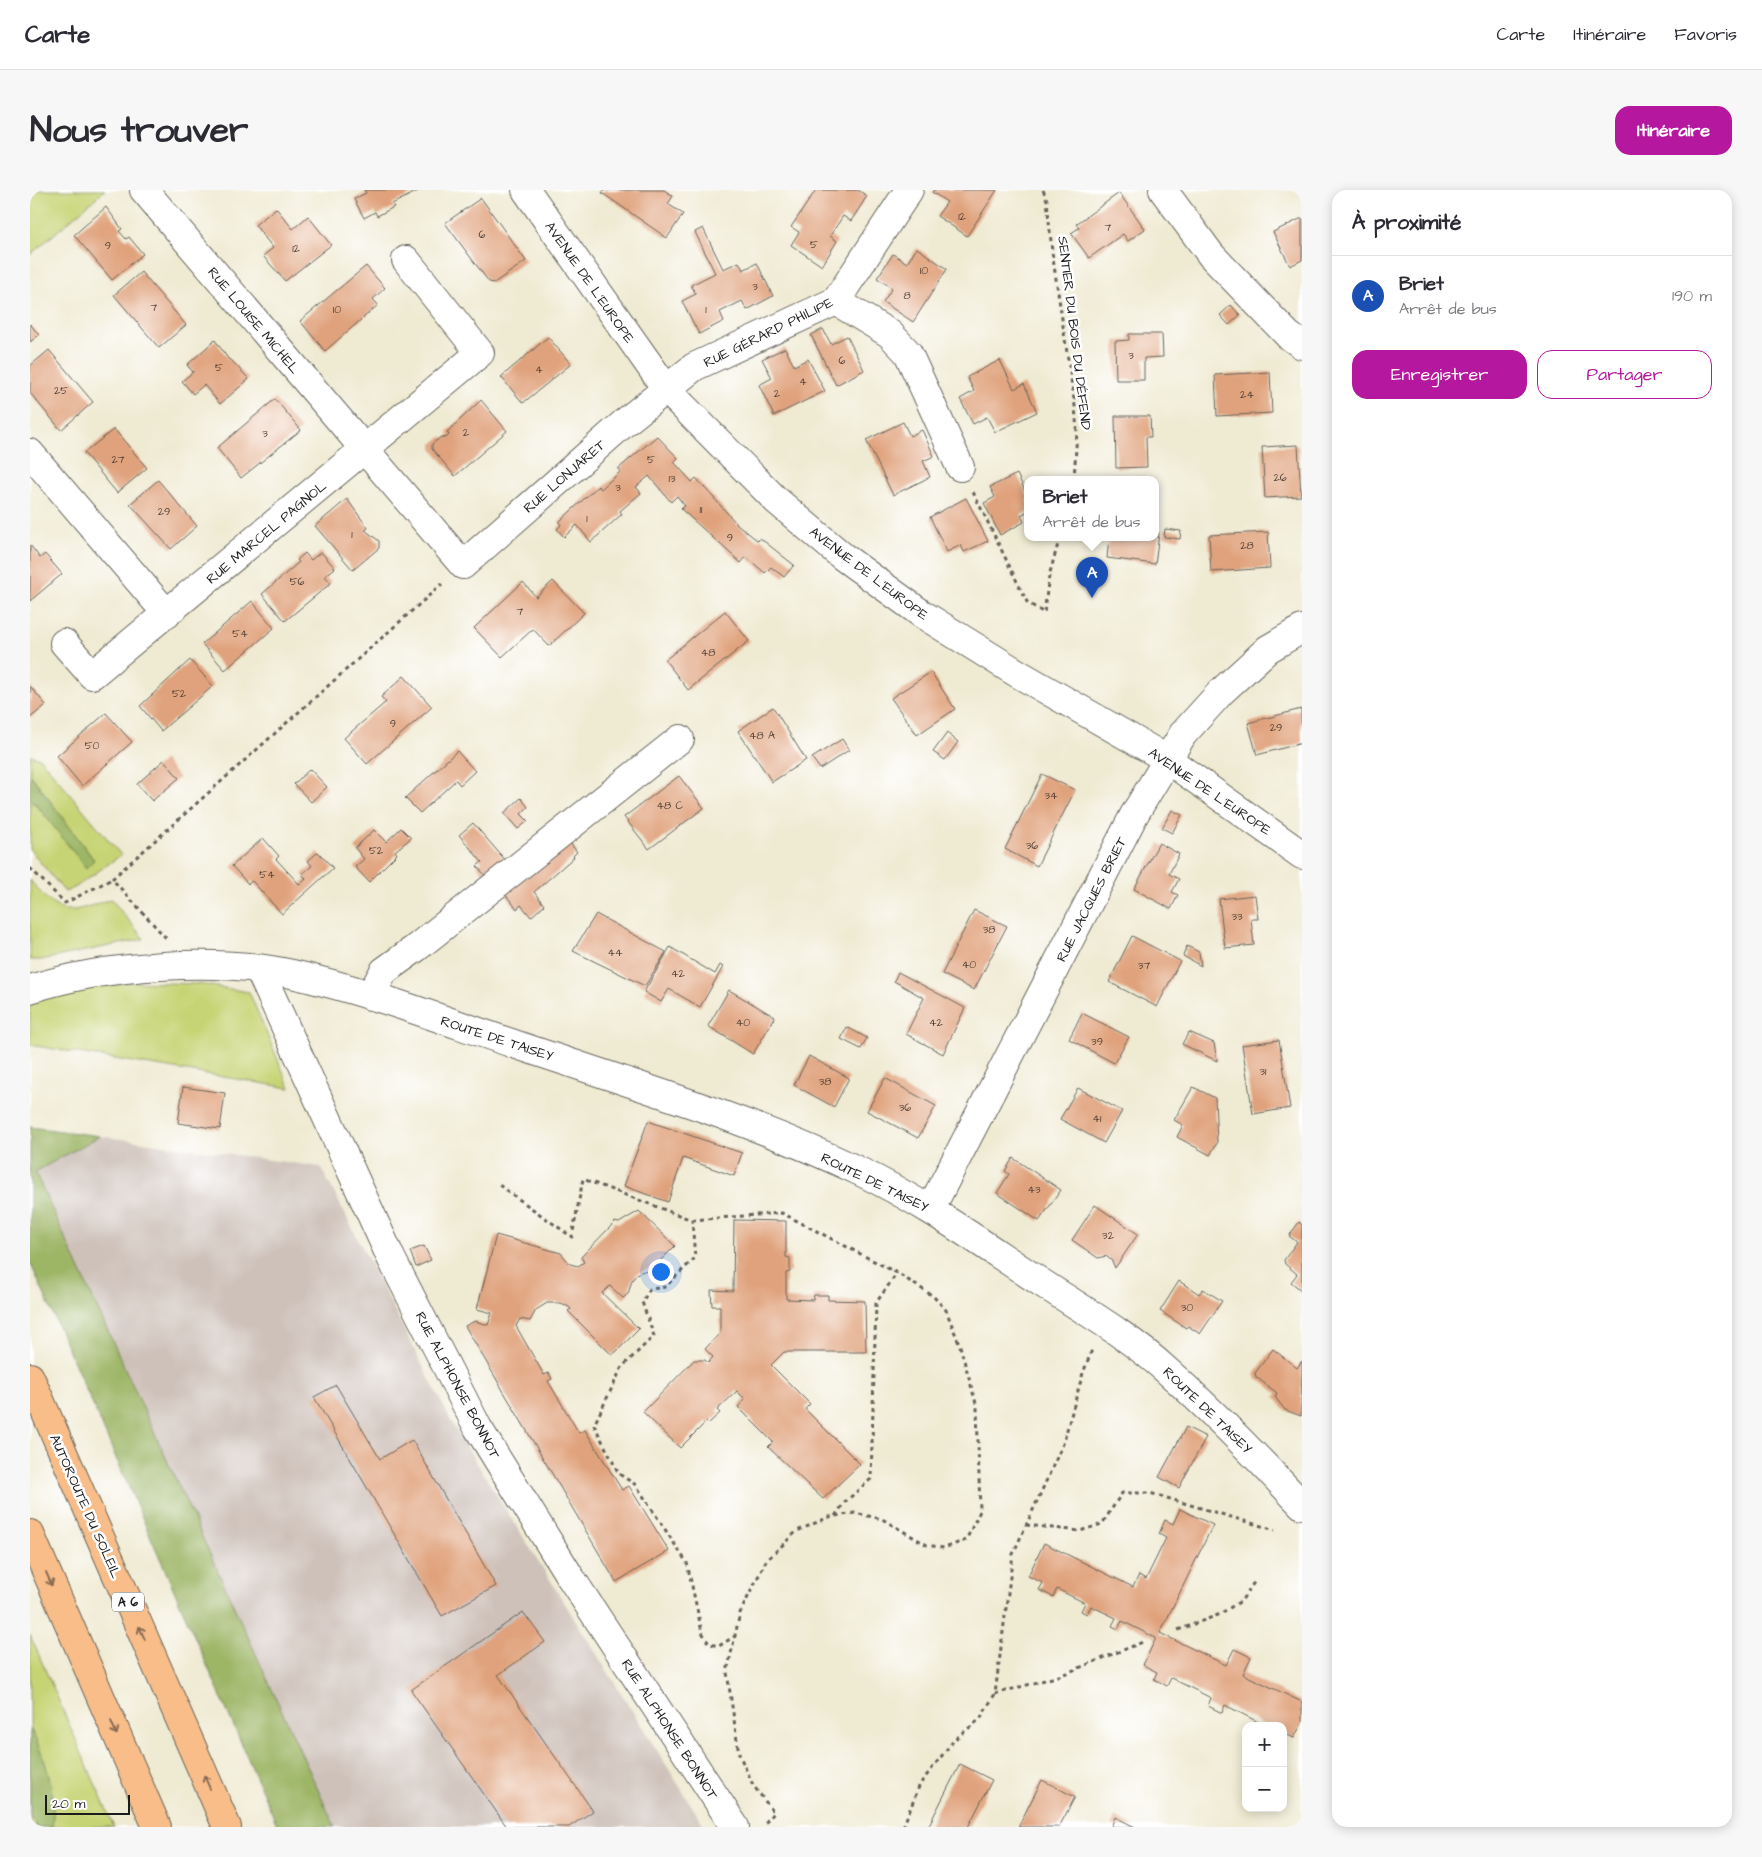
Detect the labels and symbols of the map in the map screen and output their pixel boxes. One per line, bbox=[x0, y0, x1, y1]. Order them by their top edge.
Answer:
house number: 12 bbox=[958, 209, 967, 224]
street label: AVENUE DE L'EUROPE bbox=[540, 218, 639, 348]
house number: 7 bbox=[1105, 220, 1112, 235]
house number: 6 bbox=[479, 227, 486, 242]
street label: SENTIER DU BOIS DU DÉFEND bbox=[1052, 235, 1096, 431]
house number: 5 bbox=[810, 237, 818, 252]
house number: 9 bbox=[105, 238, 111, 253]
house number: 12 bbox=[292, 241, 301, 256]
street label: RUE LOUISE MICHEL bbox=[203, 263, 304, 379]
house number: 10 bbox=[920, 263, 928, 278]
house number: 3 bbox=[752, 279, 758, 294]
house number: 8 bbox=[903, 288, 911, 303]
street label: RUE GÉRARD PHILIPE bbox=[700, 293, 837, 373]
house number: 7 bbox=[151, 300, 158, 315]
house number: 10 bbox=[333, 302, 341, 317]
house number: 1 bbox=[705, 302, 707, 317]
house number: 3 bbox=[1128, 348, 1134, 363]
house number: 6 bbox=[839, 353, 846, 368]
house number: 5 bbox=[215, 360, 223, 375]
house number: 4 bbox=[535, 362, 543, 377]
house number: 4 bbox=[799, 374, 807, 389]
house number: 25 bbox=[54, 383, 68, 398]
house number: 2 bbox=[774, 386, 781, 401]
house number: 24 bbox=[1240, 387, 1254, 402]
house number: 2 bbox=[463, 425, 470, 440]
house number: 3 bbox=[262, 426, 268, 441]
street label: RUE LONJARET bbox=[519, 435, 610, 518]
house number: 27 bbox=[111, 452, 125, 467]
house number: 5 bbox=[647, 452, 655, 467]
house number: 26 bbox=[1273, 470, 1287, 485]
house number: 13 bbox=[668, 471, 676, 486]
street label: RUE MARCEL PAGNOL bbox=[202, 476, 331, 589]
house number: 3 bbox=[615, 480, 621, 495]
house number: 11 bbox=[700, 502, 703, 517]
house number: 29 bbox=[158, 504, 170, 519]
house number: 1 bbox=[586, 511, 588, 526]
street label: AVENUE DE L'EUROPE bbox=[805, 522, 933, 626]
house number: 1 bbox=[351, 527, 353, 542]
house number: 9 bbox=[727, 530, 733, 545]
house number: 28 bbox=[1240, 538, 1254, 553]
pin: A bbox=[1076, 557, 1108, 598]
house number: 56 bbox=[290, 574, 304, 589]
house number: 7 bbox=[517, 604, 524, 619]
house number: 54 bbox=[232, 626, 248, 641]
house number: 48 bbox=[701, 645, 715, 660]
house number: 52 bbox=[172, 686, 187, 701]
house number: 9 bbox=[390, 716, 396, 731]
house number: 29 bbox=[1270, 720, 1282, 735]
house number: 48 A bbox=[749, 728, 775, 743]
house number: 50 bbox=[85, 738, 99, 753]
street label: AVENUE DE L'EUROPE bbox=[1144, 743, 1275, 841]
house number: 34 bbox=[1044, 788, 1058, 803]
house number: 48 C bbox=[657, 798, 684, 813]
street label: RUE JACQUES BRIET bbox=[1052, 833, 1132, 965]
house number: 36 bbox=[1026, 838, 1038, 853]
house number: 52 bbox=[369, 843, 384, 858]
house number: 54 bbox=[259, 867, 275, 882]
house number: 33 bbox=[1231, 909, 1243, 924]
house number: 38 bbox=[983, 922, 995, 937]
house number: 44 bbox=[608, 945, 623, 960]
house number: 40 bbox=[962, 957, 976, 972]
house number: 37 bbox=[1138, 958, 1150, 973]
house number: 42 bbox=[671, 966, 686, 981]
street label: ROUTE DE TAISEY bbox=[438, 1011, 556, 1067]
house number: 40 bbox=[736, 1015, 750, 1030]
house number: 42 bbox=[929, 1015, 944, 1030]
house number: 39 bbox=[1091, 1034, 1103, 1049]
house number: 31 bbox=[1259, 1064, 1267, 1079]
house number: 38 bbox=[819, 1074, 831, 1089]
house number: 36 bbox=[899, 1100, 911, 1115]
house number: 41 bbox=[1093, 1111, 1102, 1126]
street label: ROUTE DE TAISEY bbox=[817, 1148, 932, 1218]
house number: 43 bbox=[1027, 1182, 1041, 1197]
house number: 32 bbox=[1102, 1228, 1115, 1243]
your location bbox=[648, 1259, 674, 1285]
house number: 30 bbox=[1181, 1300, 1193, 1315]
street label: RUE ALPHONSE BONNOT bbox=[410, 1308, 505, 1463]
street label: ROUTE DE TAISEY bbox=[1158, 1363, 1257, 1459]
street label: AUTOROUTE DU SOLEIL bbox=[44, 1431, 126, 1582]
one-way arrow bbox=[45, 1571, 55, 1586]
road number: A 6 bbox=[112, 1592, 144, 1611]
one-way arrow bbox=[137, 1626, 147, 1641]
street label: RUE ALPHONSE BONNOT bbox=[616, 1655, 722, 1804]
one-way arrow bbox=[109, 1720, 119, 1735]
one-way arrow bbox=[202, 1775, 212, 1790]
scale bar bbox=[45, 1792, 130, 1815]

